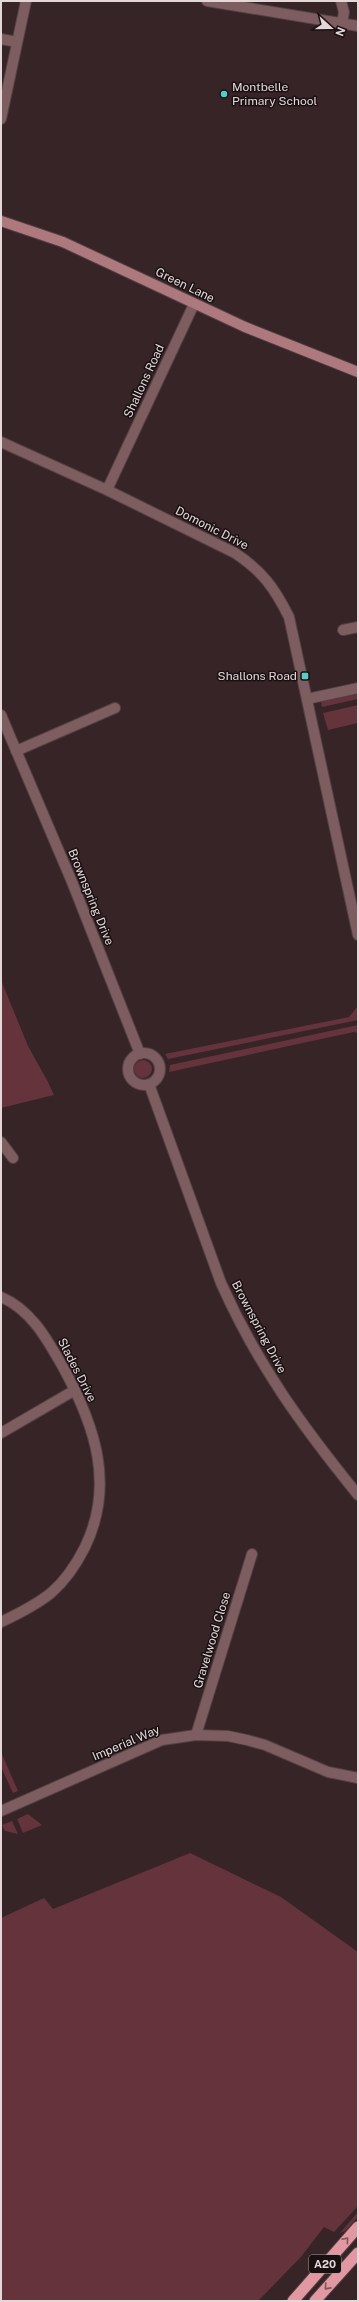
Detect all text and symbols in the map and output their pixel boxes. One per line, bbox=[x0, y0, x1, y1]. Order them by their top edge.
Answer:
north arrow bbox=[311, 8, 351, 48]
text: N bbox=[333, 25, 347, 38]
place label: Montbelle Primary School bbox=[232, 80, 317, 108]
marker: Montbelle Primary School bbox=[219, 89, 229, 99]
street label: Green Lane bbox=[153, 265, 217, 305]
street label: Shallons Road bbox=[121, 342, 167, 420]
street label: Domonic Drive bbox=[173, 504, 251, 553]
place label: Shallons Road bbox=[218, 669, 297, 683]
marker: Shallons Road bbox=[300, 671, 310, 681]
street label: Brownspring Drive bbox=[65, 847, 117, 947]
street label: Brownspring Drive bbox=[229, 1278, 289, 1376]
street label: Slades Drive bbox=[55, 1336, 99, 1404]
street label: Gravelwood Close bbox=[191, 1590, 233, 1690]
street label: Imperial Way bbox=[90, 1722, 162, 1764]
one-way arrow bbox=[341, 2237, 349, 2245]
road number: A20 bbox=[309, 2255, 341, 2273]
one-way arrow bbox=[325, 2283, 332, 2290]

